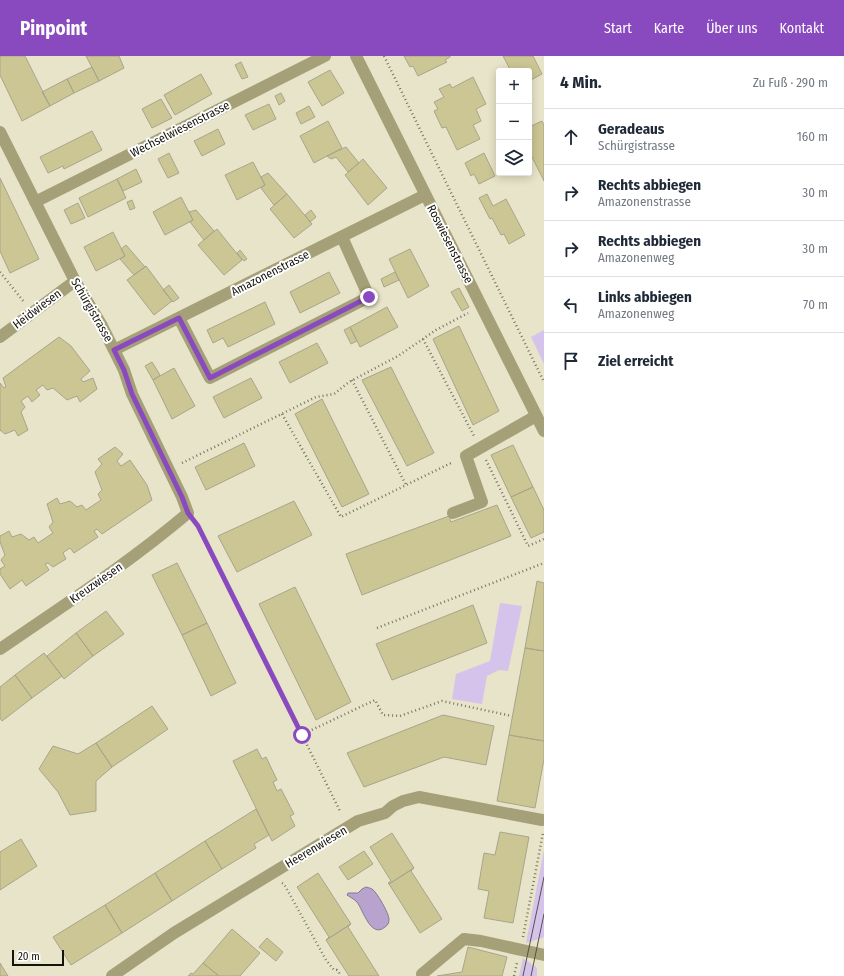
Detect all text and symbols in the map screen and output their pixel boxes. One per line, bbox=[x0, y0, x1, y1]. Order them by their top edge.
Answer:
text: Pinpoint bbox=[20, 17, 87, 40]
text: Start bbox=[604, 20, 632, 37]
text: Karte bbox=[654, 20, 684, 37]
text: Über uns bbox=[706, 20, 758, 37]
text: Kontakt bbox=[780, 20, 824, 37]
map controls bbox=[496, 68, 532, 176]
button: + bbox=[496, 68, 532, 104]
text: 4 Min. bbox=[560, 72, 602, 93]
text: Zu Fuß · 290 m bbox=[753, 75, 828, 90]
street label: Wechselwiesenstrasse bbox=[128, 98, 232, 160]
button: − bbox=[496, 104, 532, 140]
text: Geradeaus bbox=[598, 120, 664, 138]
icon: ahead bbox=[560, 126, 582, 148]
text: 160 m bbox=[797, 129, 828, 144]
text: Schürgistrasse bbox=[598, 138, 675, 153]
button: layers bbox=[496, 140, 532, 176]
text: Rechts abbiegen bbox=[598, 176, 701, 194]
icon: right bbox=[560, 182, 582, 204]
text: 30 m bbox=[802, 185, 828, 200]
text: Amazonenstrasse bbox=[598, 194, 691, 209]
street label: Roswiesenstrasse bbox=[424, 202, 476, 286]
text: Rechts abbiegen bbox=[598, 232, 701, 250]
icon: right bbox=[560, 238, 582, 260]
text: 30 m bbox=[802, 241, 828, 256]
street label: Amazonenstrasse bbox=[229, 247, 311, 299]
text: Amazonenweg bbox=[598, 250, 674, 265]
street label: Schürgistrasse bbox=[68, 276, 116, 344]
street label: Heidwiesen bbox=[10, 286, 64, 332]
route end bbox=[360, 288, 378, 306]
text: Links abbiegen bbox=[598, 288, 692, 306]
icon: left bbox=[560, 294, 582, 316]
text: 70 m bbox=[803, 297, 828, 312]
text: Amazonenweg bbox=[598, 306, 674, 321]
icon: arrive bbox=[560, 350, 582, 372]
text: Ziel erreicht bbox=[598, 352, 673, 370]
street label: Kreuzwiesen bbox=[67, 560, 125, 606]
route start bbox=[293, 726, 311, 744]
street label: Heerenwiesen bbox=[283, 823, 349, 871]
scale bar bbox=[12, 948, 64, 967]
text: 20 m bbox=[18, 950, 40, 963]

